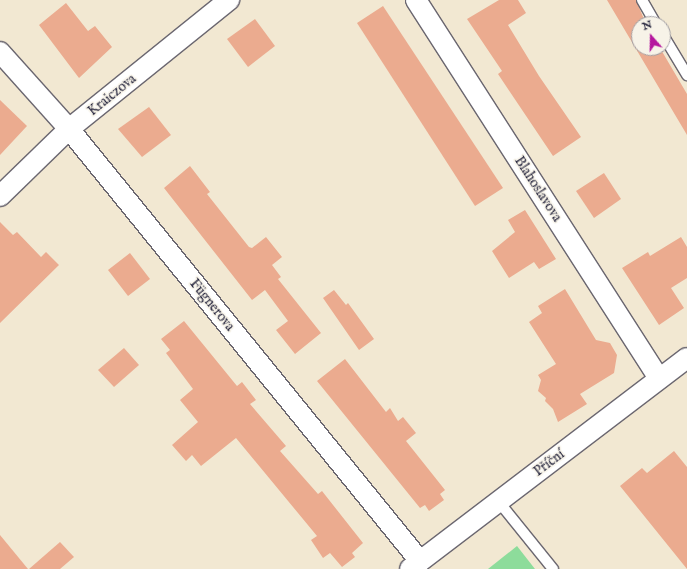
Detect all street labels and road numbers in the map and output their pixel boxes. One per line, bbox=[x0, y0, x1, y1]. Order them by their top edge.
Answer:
street label: Kraiczova bbox=[85, 70, 139, 120]
street label: Blahoslavova bbox=[511, 153, 565, 225]
street label: Fügnerova bbox=[186, 276, 238, 334]
street label: Příční bbox=[530, 446, 568, 480]

